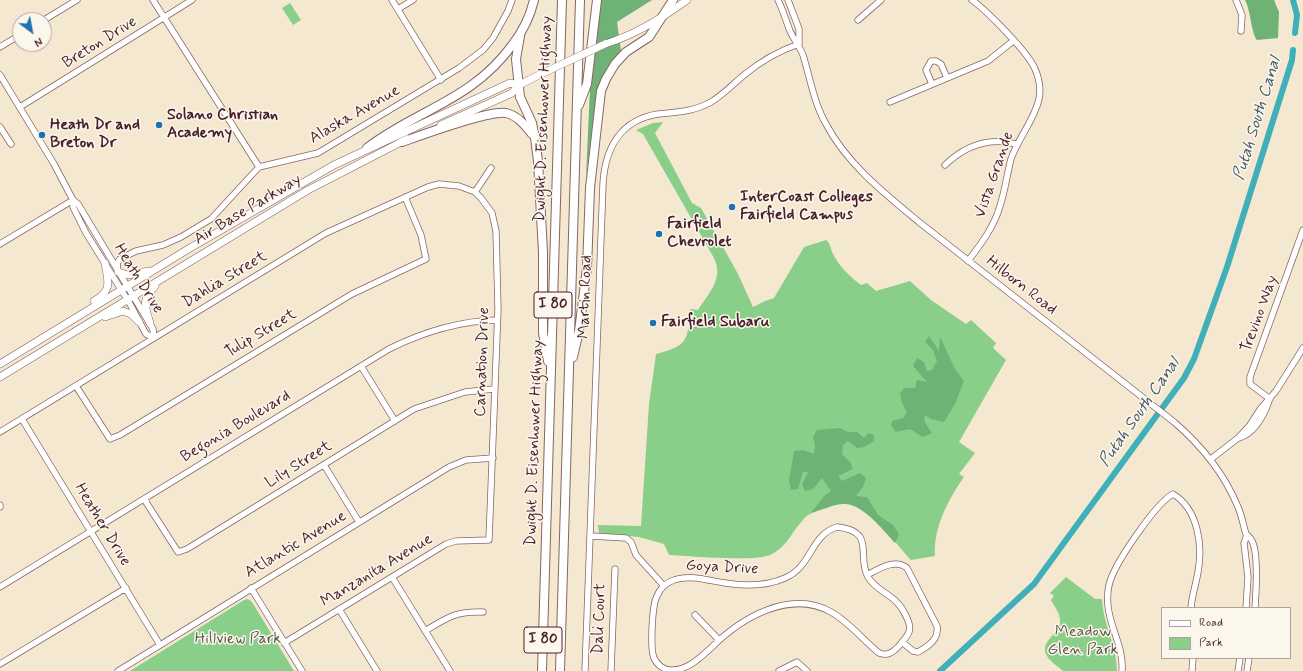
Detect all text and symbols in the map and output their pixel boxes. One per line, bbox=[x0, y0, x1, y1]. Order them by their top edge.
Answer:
north arrow bbox=[12, 12, 52, 52]
street label: Breton Drive bbox=[59, 13, 141, 73]
street label: Dwight D. Eisenhower Highway bbox=[531, 16, 557, 222]
text: N bbox=[31, 33, 45, 49]
water label: Putah South Canal bbox=[1230, 55, 1286, 183]
street label: Alaska Avenue bbox=[306, 81, 404, 149]
place label: Solano Christian Academy bbox=[167, 106, 278, 144]
place label: Heath Dr and Breton Dr bbox=[50, 116, 140, 154]
marker: Solano Christian Academy bbox=[154, 120, 164, 130]
street label: Vista Grande bbox=[971, 129, 1019, 221]
marker: Heath Dr and Breton Dr bbox=[37, 130, 47, 140]
street label: Air Base Parkway bbox=[191, 170, 305, 250]
place label: InterCoast Colleges Fairfield Campus bbox=[740, 188, 873, 226]
marker: InterCoast Colleges Fairfield Campus bbox=[727, 202, 737, 212]
place label: Fairfield Chevrolet bbox=[667, 215, 732, 253]
marker: Fairfield Chevrolet bbox=[654, 229, 664, 239]
street label: Heath Drive bbox=[109, 240, 167, 318]
street label: Dahlia Street bbox=[179, 247, 271, 313]
street label: Hilborn Road bbox=[982, 252, 1060, 320]
street label: Martin Road bbox=[575, 255, 597, 339]
street label: Trevino Way bbox=[1237, 273, 1283, 355]
road number: I 80 bbox=[534, 292, 572, 318]
street label: Tulip Street bbox=[222, 305, 300, 363]
street label: Carnation Drive bbox=[471, 307, 495, 417]
place label: Fairfield Subaru bbox=[661, 313, 769, 333]
marker: Fairfield Subaru bbox=[648, 318, 658, 328]
street label: Dwight D. Eisenhower Highway bbox=[522, 340, 548, 546]
water label: Putah South Canal bbox=[1095, 355, 1185, 471]
street label: Begonia Boulevard bbox=[178, 387, 294, 467]
street label: Lily Street bbox=[262, 437, 336, 493]
street label: Heather Drive bbox=[70, 480, 134, 570]
street label: Atlantic Avenue bbox=[242, 507, 350, 583]
street label: Manzanita Avenue bbox=[318, 530, 436, 612]
street label: Goya Drive bbox=[685, 557, 759, 579]
street label: Dali Court bbox=[589, 583, 611, 655]
legend bbox=[1161, 607, 1291, 659]
text: Road bbox=[1199, 615, 1223, 631]
park label: Meadow Glen Park bbox=[1047, 623, 1119, 661]
road number: I 80 bbox=[524, 627, 562, 653]
park label: Hillview Park bbox=[195, 630, 281, 650]
text: Park bbox=[1199, 635, 1223, 651]

